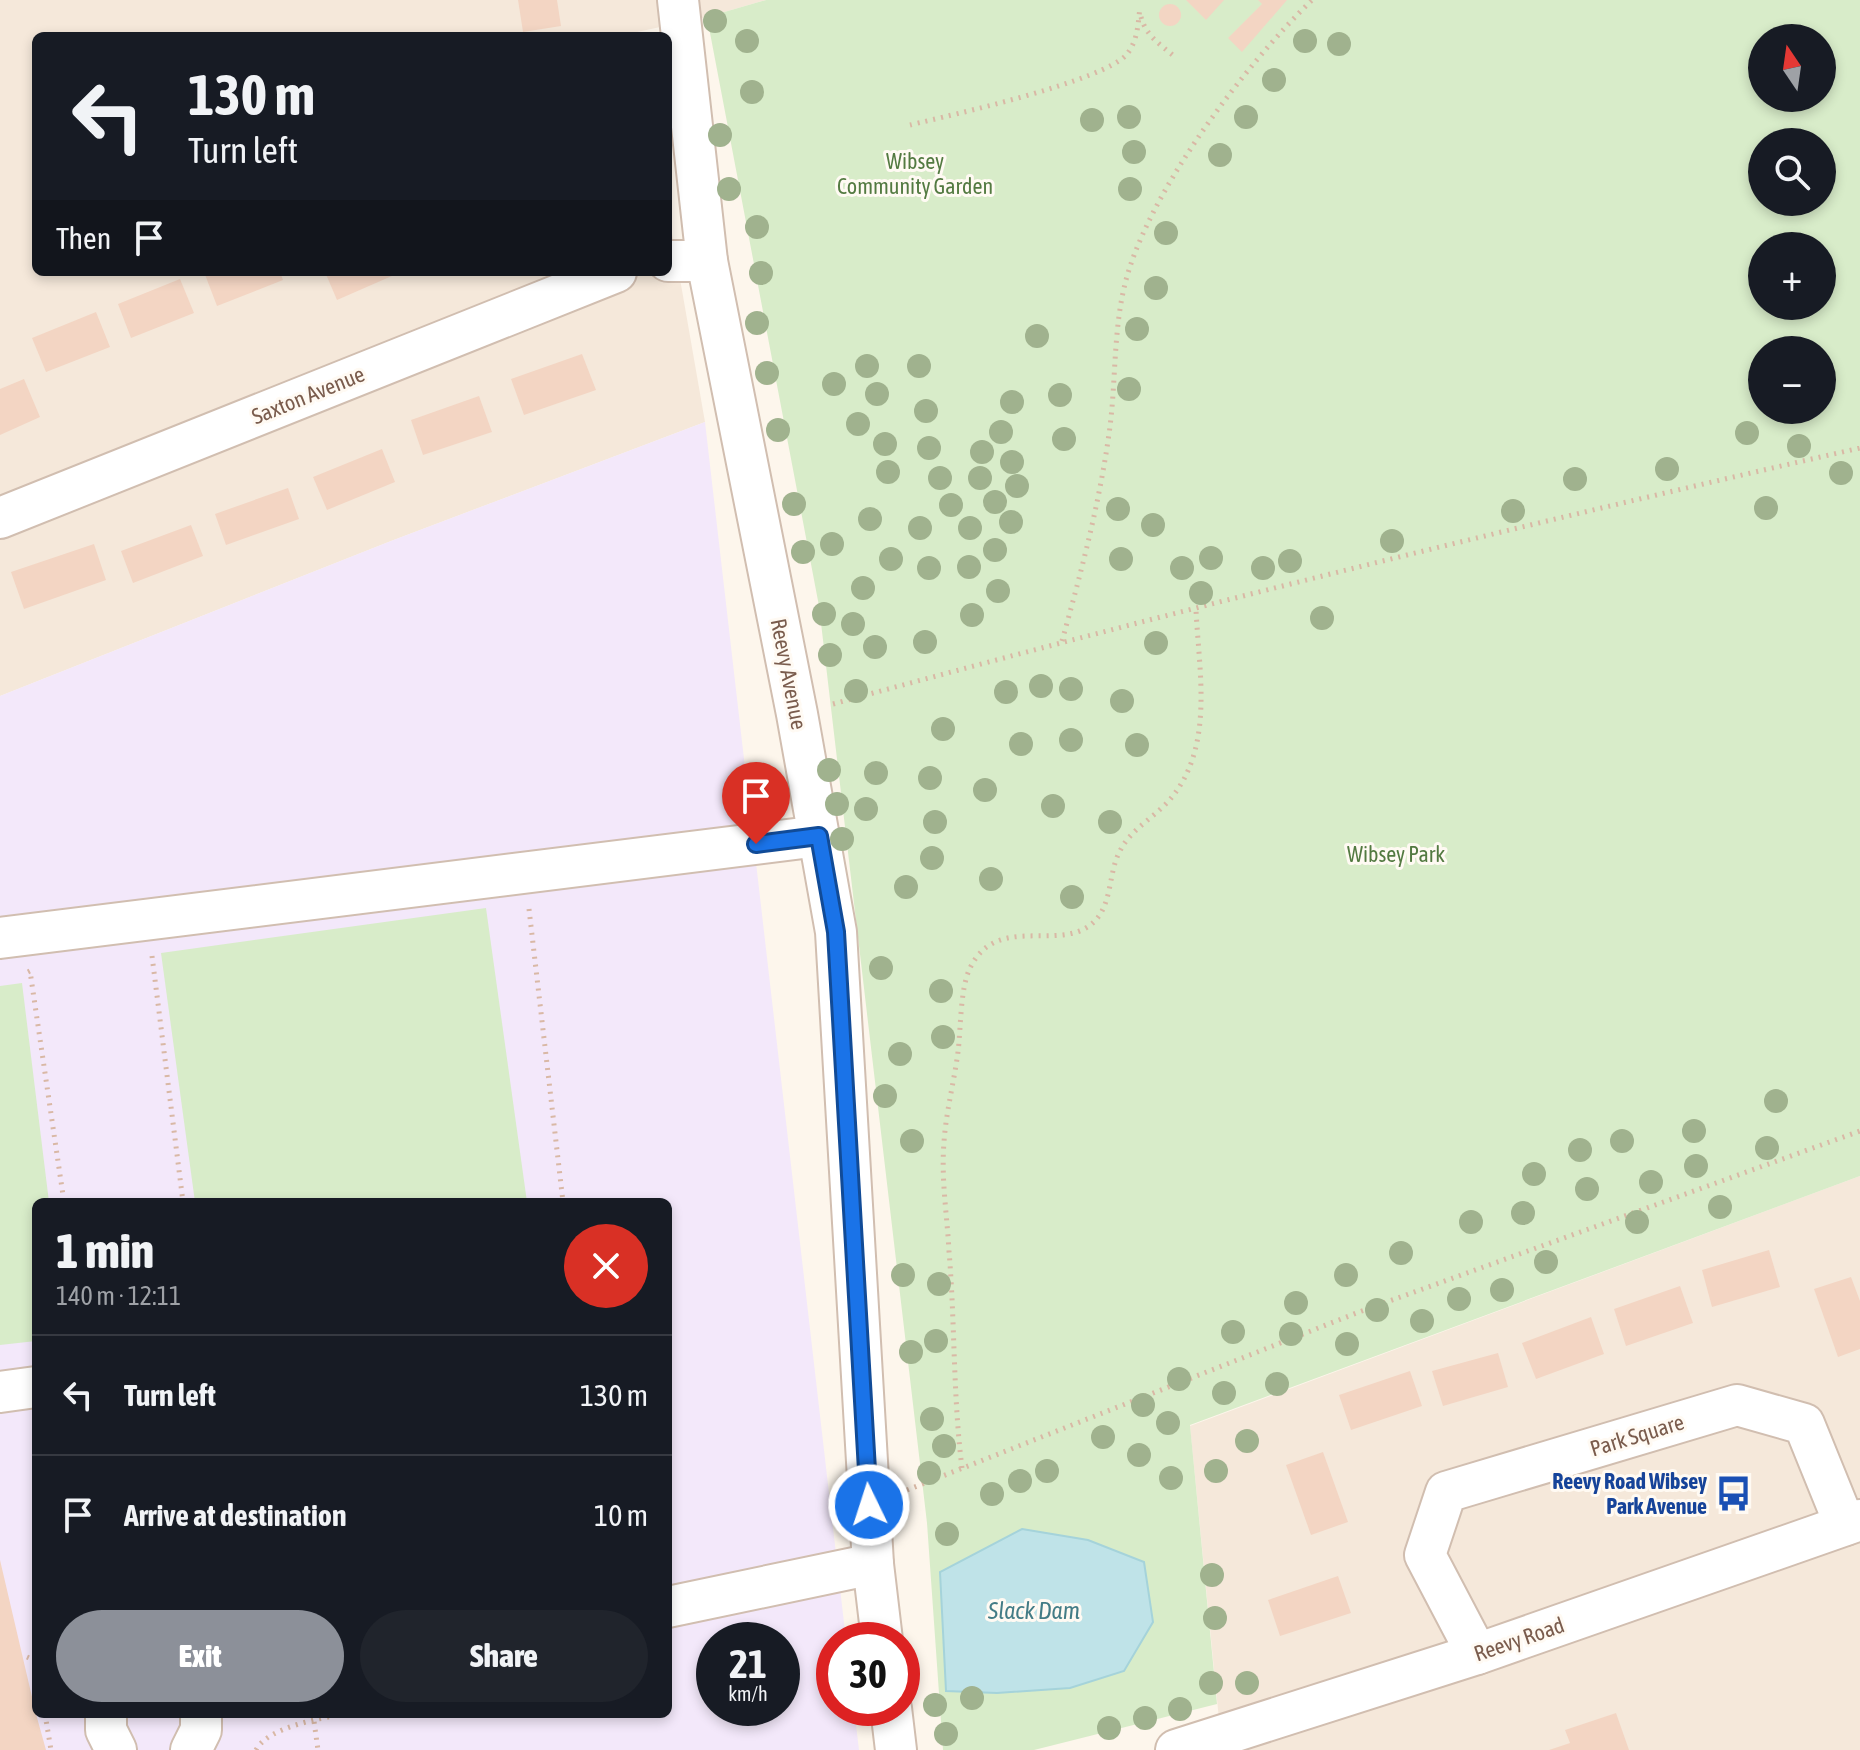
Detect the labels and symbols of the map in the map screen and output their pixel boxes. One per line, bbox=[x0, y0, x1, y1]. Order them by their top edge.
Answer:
north arrow bbox=[1748, 24, 1836, 112]
park label: Wibsey Community Garden bbox=[837, 148, 993, 199]
street label: Saxton Avenue bbox=[248, 361, 368, 429]
street label: Reevy Avenue bbox=[765, 616, 813, 732]
pin bbox=[722, 762, 790, 844]
park label: Wibsey Park bbox=[1347, 841, 1445, 867]
street label: Park Square bbox=[1587, 1408, 1687, 1462]
position arrow bbox=[827, 1463, 911, 1547]
place label: Reevy Road Wibsey Park Avenue bbox=[1552, 1468, 1707, 1519]
bus stop icon: Reevy Road Wibsey Park Avenue bbox=[1714, 1475, 1752, 1513]
water label: Slack Dam bbox=[987, 1597, 1080, 1624]
street label: Reevy Road bbox=[1470, 1611, 1568, 1667]
speed limit sign: 30 bbox=[816, 1622, 920, 1726]

